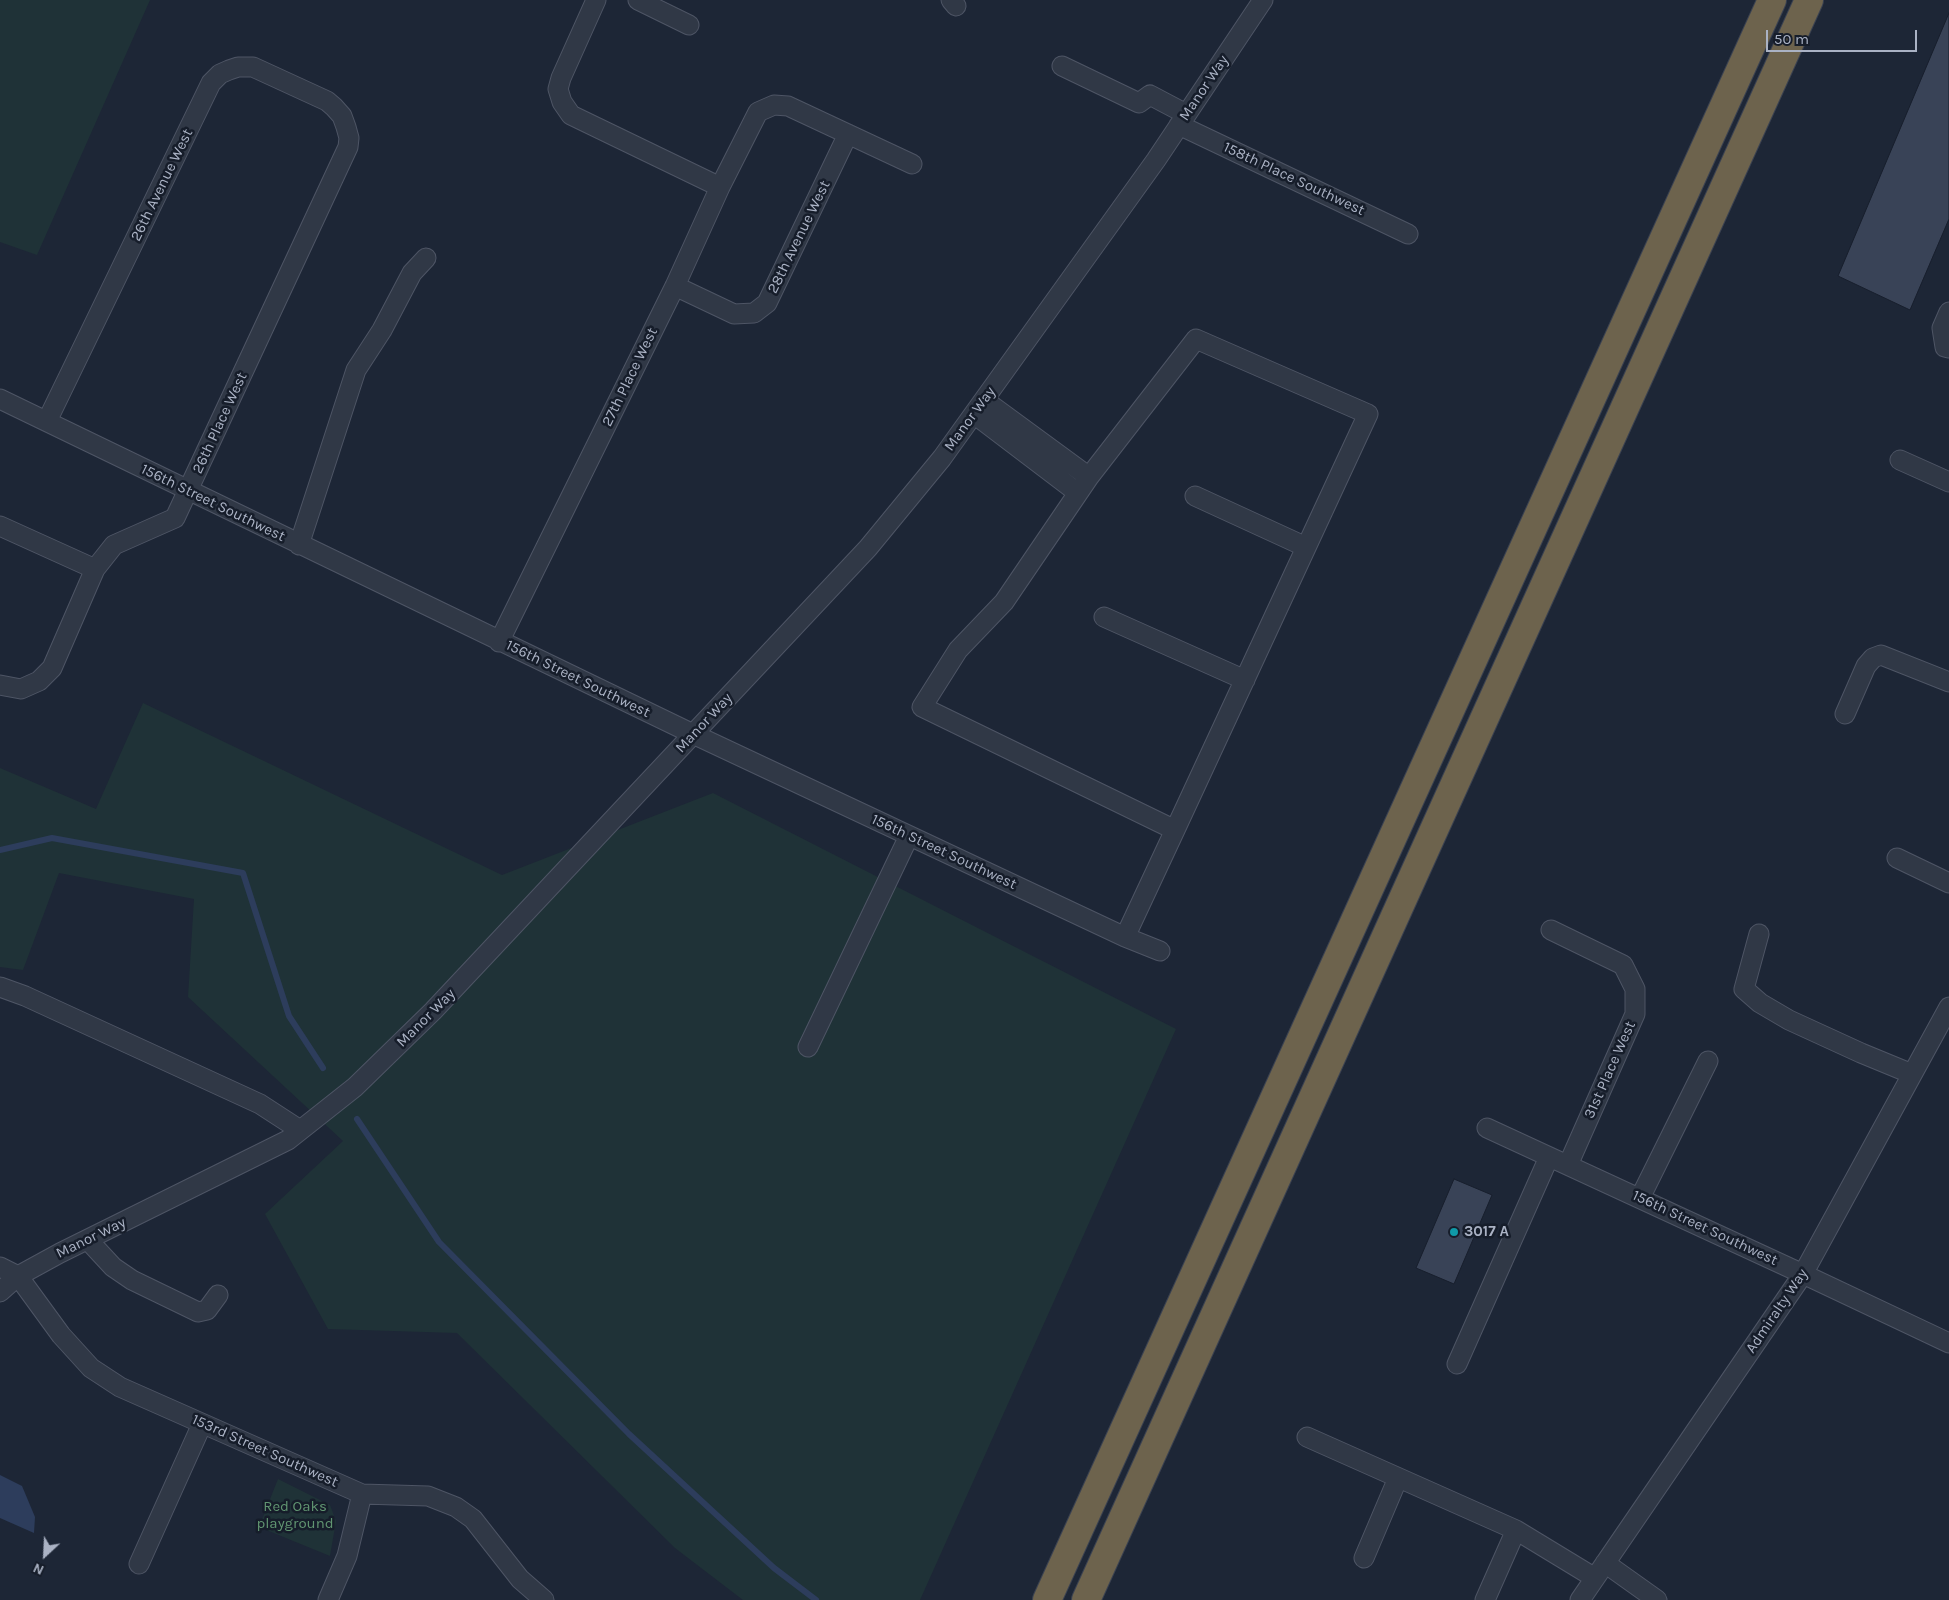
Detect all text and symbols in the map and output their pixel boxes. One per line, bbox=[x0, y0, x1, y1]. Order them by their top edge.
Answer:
scale bar bbox=[1769, 20, 1920, 52]
text: 50 m bbox=[1774, 30, 1809, 48]
street label: Manor Way bbox=[1175, 52, 1233, 124]
street label: 26th Avenue West bbox=[127, 126, 197, 244]
street label: 158th Place Southwest bbox=[1221, 138, 1367, 220]
street label: 28th Avenue West bbox=[764, 178, 834, 296]
street label: 27th Place West bbox=[598, 325, 662, 429]
street label: 26th Place West bbox=[189, 370, 251, 476]
street label: Manor Way bbox=[941, 383, 999, 455]
street label: 156th Street Southwest bbox=[138, 460, 288, 546]
street label: 156th Street Southwest bbox=[503, 636, 653, 722]
street label: Manor Way bbox=[672, 689, 736, 757]
street label: 156th Street Southwest bbox=[869, 810, 1019, 894]
street label: Manor Way bbox=[393, 985, 459, 1051]
street label: 31st Place West bbox=[1580, 1018, 1640, 1122]
street label: 156th Street Southwest bbox=[1630, 1186, 1780, 1270]
street label: Manor Way bbox=[53, 1213, 129, 1263]
place label: 3017 A bbox=[1464, 1223, 1509, 1241]
marker: 3017 A bbox=[1448, 1226, 1460, 1238]
street label: Admiralty Way bbox=[1742, 1265, 1812, 1357]
street label: 153rd Street Southwest bbox=[189, 1411, 341, 1491]
park label: Red Oaks playground bbox=[256, 1498, 334, 1533]
north arrow bbox=[20, 1530, 70, 1580]
text: N bbox=[30, 1559, 47, 1579]

